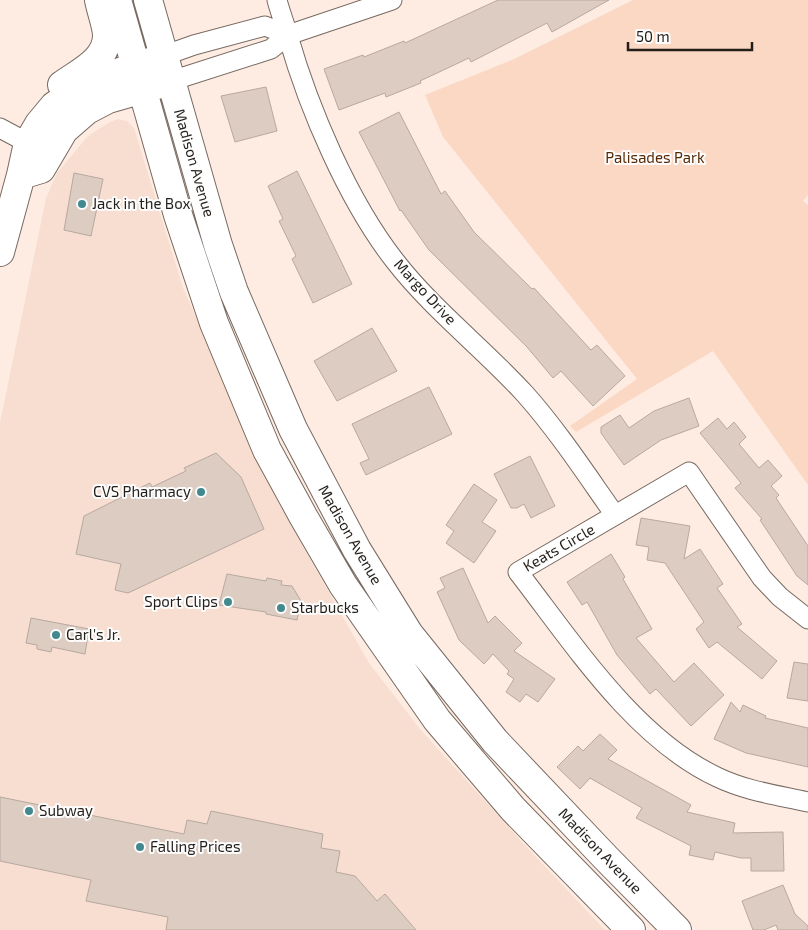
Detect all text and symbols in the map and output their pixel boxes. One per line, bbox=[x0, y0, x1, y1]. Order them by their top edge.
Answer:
scale bar bbox=[628, 20, 752, 52]
text: 50 m bbox=[636, 27, 670, 45]
street label: Madison Avenue bbox=[171, 107, 219, 219]
park label: Palisades Park bbox=[605, 148, 705, 166]
place label: Jack in the Box bbox=[92, 194, 190, 212]
marker: Jack in the Box bbox=[76, 198, 88, 210]
street label: Margo Drive bbox=[391, 255, 461, 328]
place label: CVS Pharmacy bbox=[93, 482, 191, 500]
street label: Madison Avenue bbox=[315, 482, 387, 587]
marker: CVS Pharmacy bbox=[195, 486, 207, 498]
street label: Keats Circle bbox=[520, 519, 597, 575]
place label: Sport Clips bbox=[144, 592, 218, 610]
marker: Sport Clips bbox=[222, 596, 234, 608]
place label: Starbucks bbox=[291, 598, 359, 616]
marker: Starbucks bbox=[275, 602, 287, 614]
place label: Carl's Jr. bbox=[66, 625, 121, 643]
marker: Carl's Jr. bbox=[50, 629, 62, 641]
place label: Subway bbox=[39, 801, 93, 819]
street label: Madison Avenue bbox=[555, 804, 646, 897]
marker: Subway bbox=[23, 805, 35, 817]
place label: Falling Prices bbox=[150, 837, 241, 855]
marker: Falling Prices bbox=[134, 841, 146, 853]

